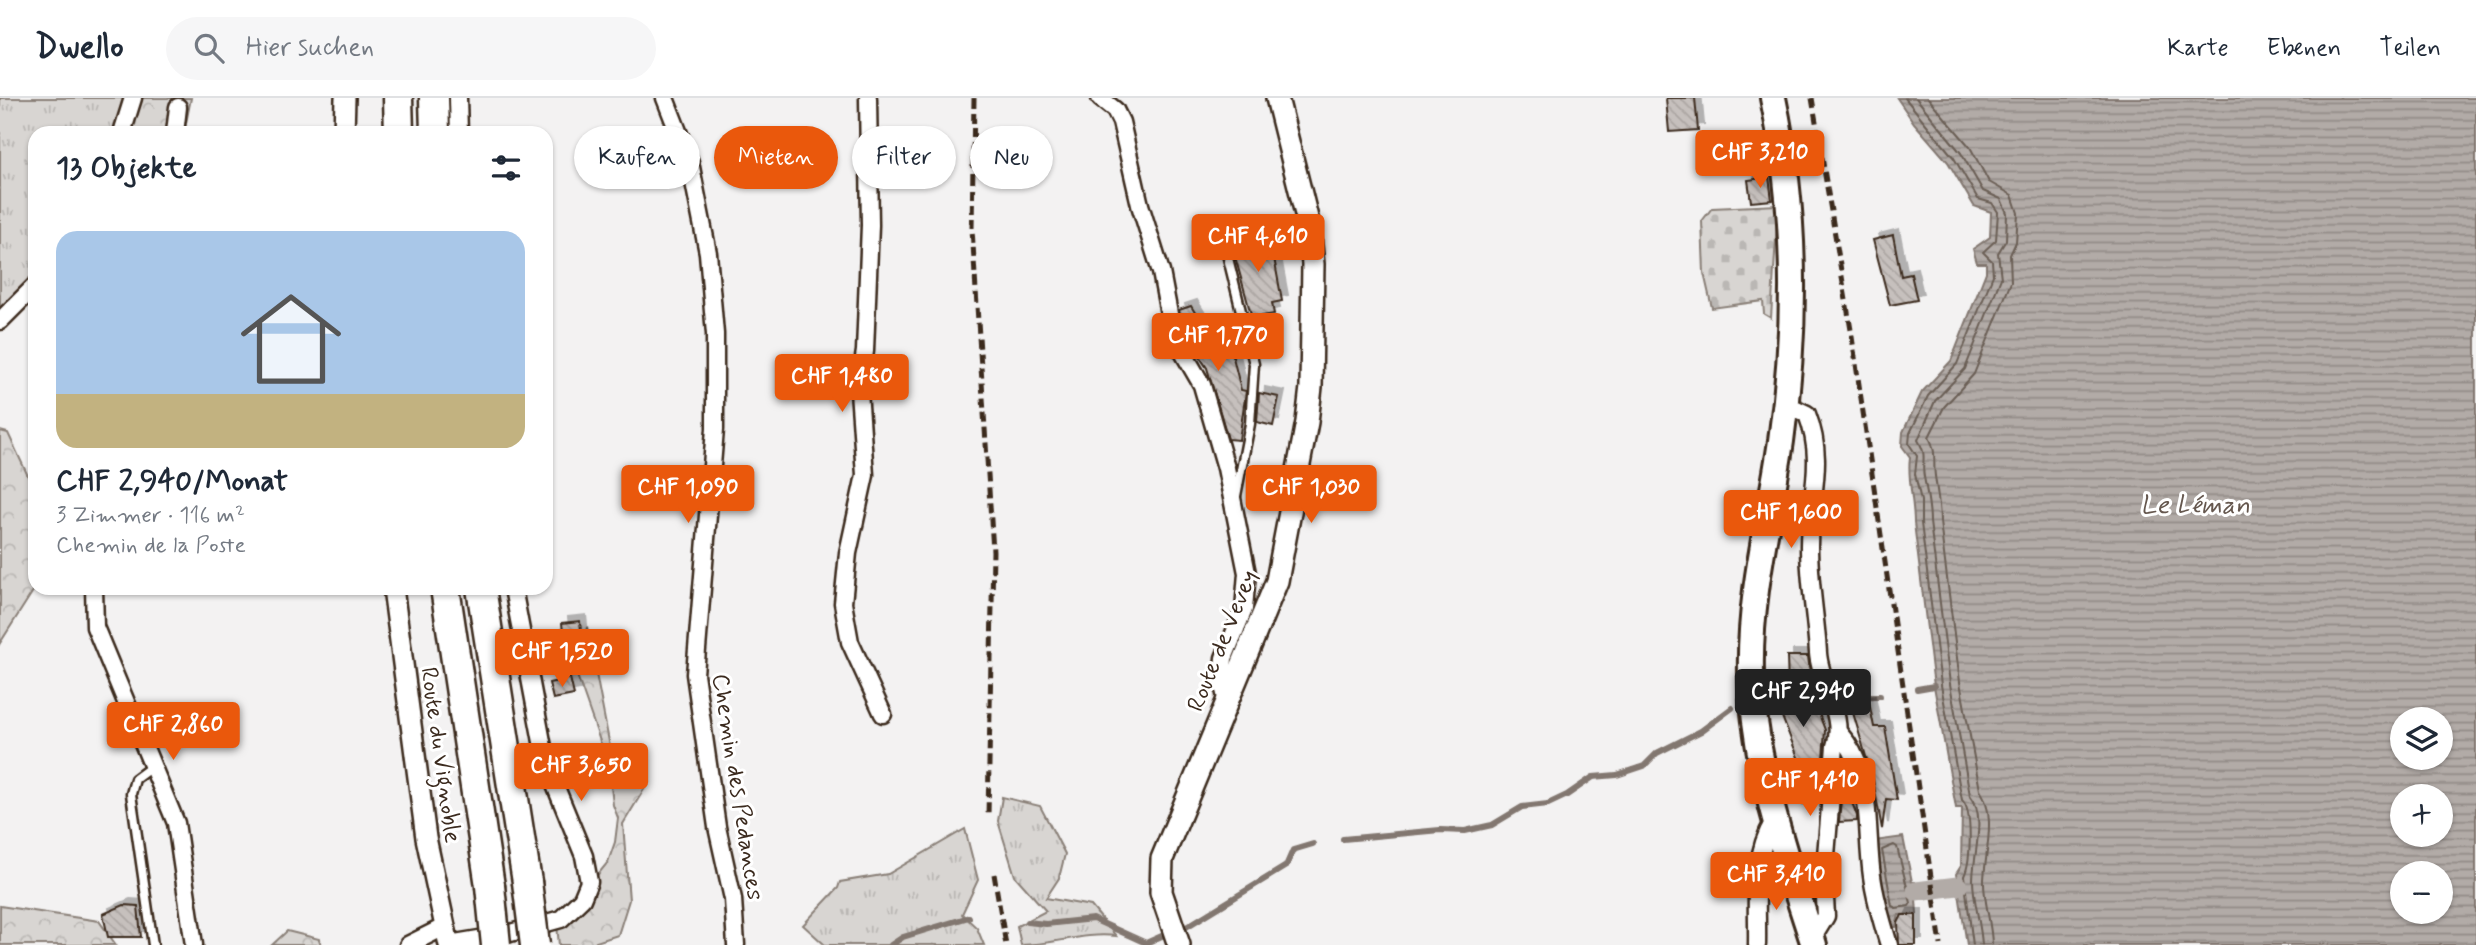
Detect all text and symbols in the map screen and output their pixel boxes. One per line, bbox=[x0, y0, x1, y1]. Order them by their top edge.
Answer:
search box bbox=[166, 17, 656, 80]
text: Dwello bbox=[35, 26, 124, 70]
icon: search bbox=[190, 29, 228, 67]
text: Hier suchen bbox=[246, 31, 374, 65]
text: Karte bbox=[2167, 33, 2229, 64]
text: Ebenen bbox=[2267, 33, 2341, 64]
text: Teilen bbox=[2379, 33, 2441, 64]
chip: Kaufen bbox=[574, 126, 700, 189]
chip: Mieten bbox=[714, 126, 838, 189]
chip: Filter bbox=[852, 126, 956, 189]
chip: Neu bbox=[970, 126, 1053, 189]
pin: CHF 3,210 bbox=[1680, 130, 1840, 190]
text: CHF 3,210 bbox=[1711, 138, 1809, 168]
text: 13 Objekte bbox=[56, 149, 197, 188]
icon: filters bbox=[487, 149, 525, 187]
pin: CHF 4,610 bbox=[1178, 214, 1338, 274]
text: CHF 4,610 bbox=[1208, 222, 1308, 252]
icon: home bbox=[228, 276, 354, 402]
pin: CHF 1,770 bbox=[1138, 314, 1298, 373]
text: CHF 1,770 bbox=[1168, 321, 1268, 351]
pin: CHF 1,480 bbox=[762, 354, 922, 414]
text: CHF 1,480 bbox=[791, 362, 893, 392]
text: CHF 2,940/Monat bbox=[56, 462, 288, 501]
pin: CHF 1,090 bbox=[608, 466, 768, 525]
pin: CHF 1,030 bbox=[1231, 466, 1391, 525]
text: CHF 1,090 bbox=[637, 473, 739, 503]
text: CHF 1,030 bbox=[1262, 473, 1360, 503]
water label: Le Léman bbox=[2140, 489, 2250, 523]
pin: CHF 1,600 bbox=[1711, 490, 1871, 550]
text: CHF 1,600 bbox=[1740, 498, 1842, 528]
text: 3 Zimmer · 116 m² bbox=[56, 501, 245, 531]
text: Chemin de la Poste bbox=[56, 531, 246, 561]
street label: Route de Vevey bbox=[1181, 566, 1265, 716]
pin: CHF 1,520 bbox=[482, 630, 642, 689]
text: CHF 1,520 bbox=[511, 637, 613, 667]
street label: Route du Vignoble bbox=[409, 665, 468, 846]
pin: CHF 2,940 bbox=[1723, 670, 1883, 729]
street label: Chemin des Pedances bbox=[704, 671, 770, 903]
text: CHF 2,940 bbox=[1751, 677, 1855, 707]
pin: CHF 2,860 bbox=[93, 702, 253, 762]
map controls bbox=[2390, 707, 2453, 924]
button: layers bbox=[2390, 707, 2453, 770]
text: CHF 2,860 bbox=[123, 710, 223, 740]
pin: CHF 3,650 bbox=[501, 744, 661, 803]
text: CHF 3,650 bbox=[530, 751, 632, 781]
pin: CHF 1,410 bbox=[1730, 758, 1890, 818]
text: CHF 1,410 bbox=[1761, 766, 1859, 796]
button: + bbox=[2390, 784, 2453, 847]
pin: CHF 3,410 bbox=[1696, 852, 1856, 912]
text: CHF 3,410 bbox=[1726, 860, 1826, 890]
button: − bbox=[2390, 861, 2453, 924]

